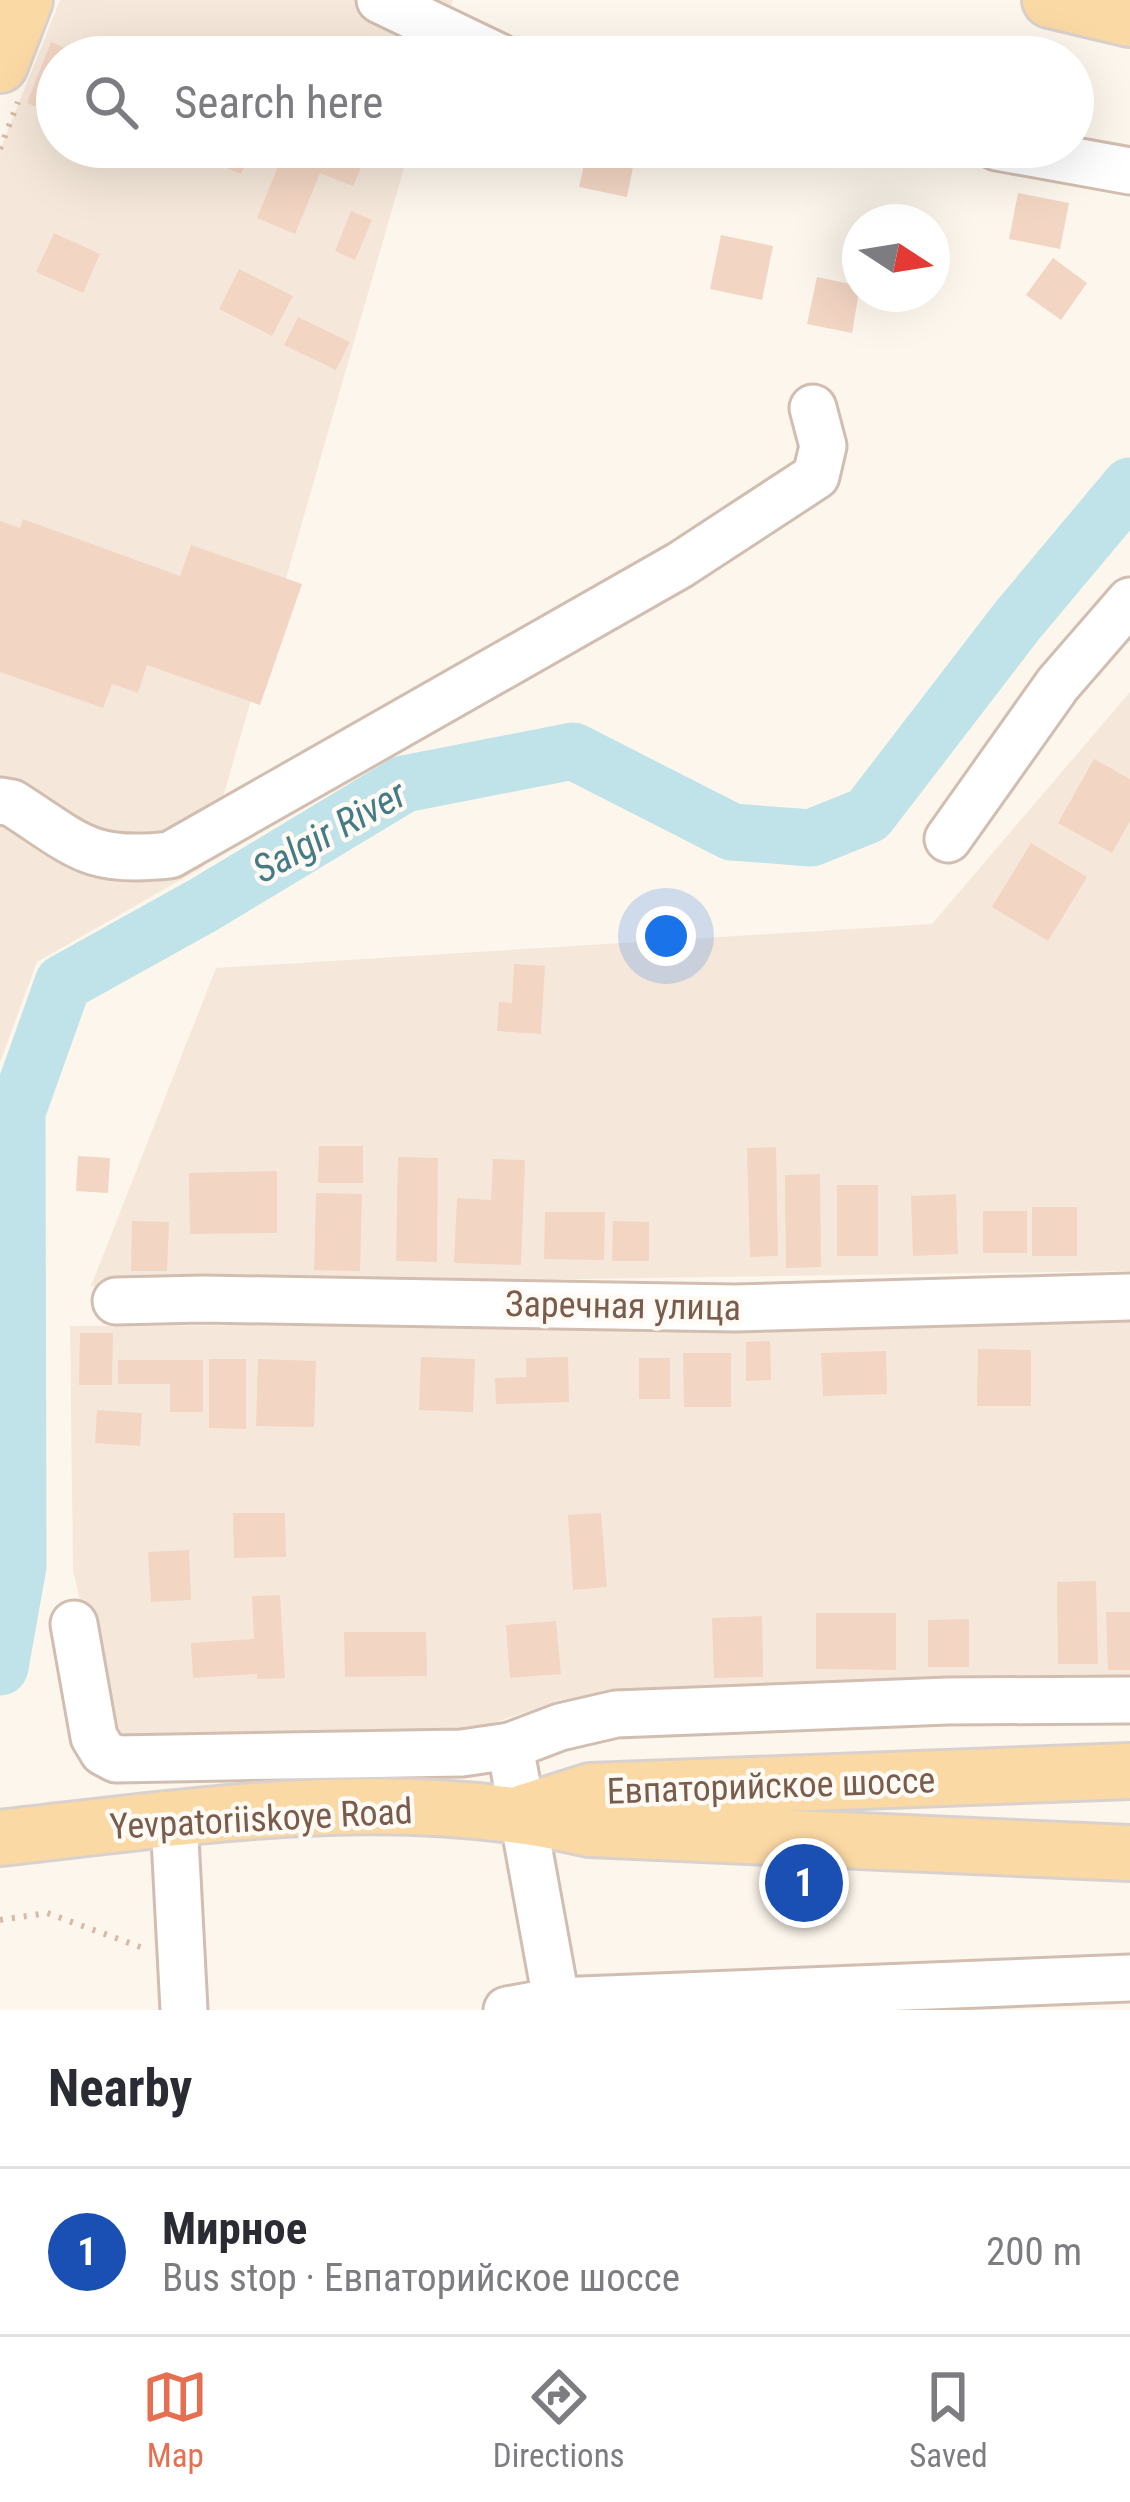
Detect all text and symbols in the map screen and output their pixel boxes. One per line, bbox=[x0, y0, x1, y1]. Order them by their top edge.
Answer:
search box bbox=[36, 36, 1094, 168]
icon: search bbox=[78, 69, 144, 135]
text: Search here bbox=[174, 76, 383, 129]
north arrow bbox=[842, 204, 950, 312]
water label: Salgir River bbox=[245, 770, 415, 893]
your location bbox=[636, 906, 696, 966]
street label: Заречная улица bbox=[505, 1283, 741, 1329]
street label: Евпаторийское шоссе bbox=[606, 1759, 936, 1813]
street label: Yevpatoriiskoye Road bbox=[109, 1790, 414, 1848]
pin: 1 bbox=[765, 1838, 843, 1928]
text: Nearby bbox=[48, 2059, 192, 2118]
text: Мирное bbox=[162, 2202, 307, 2255]
text: 1 bbox=[77, 2229, 97, 2275]
text: 200 m bbox=[986, 2229, 1082, 2275]
text: Bus stop · Евпаторийское шоссе bbox=[162, 2255, 680, 2301]
tab: Map bbox=[142, 2364, 208, 2475]
tab: Directions bbox=[493, 2364, 625, 2475]
tab: Saved bbox=[909, 2364, 988, 2475]

